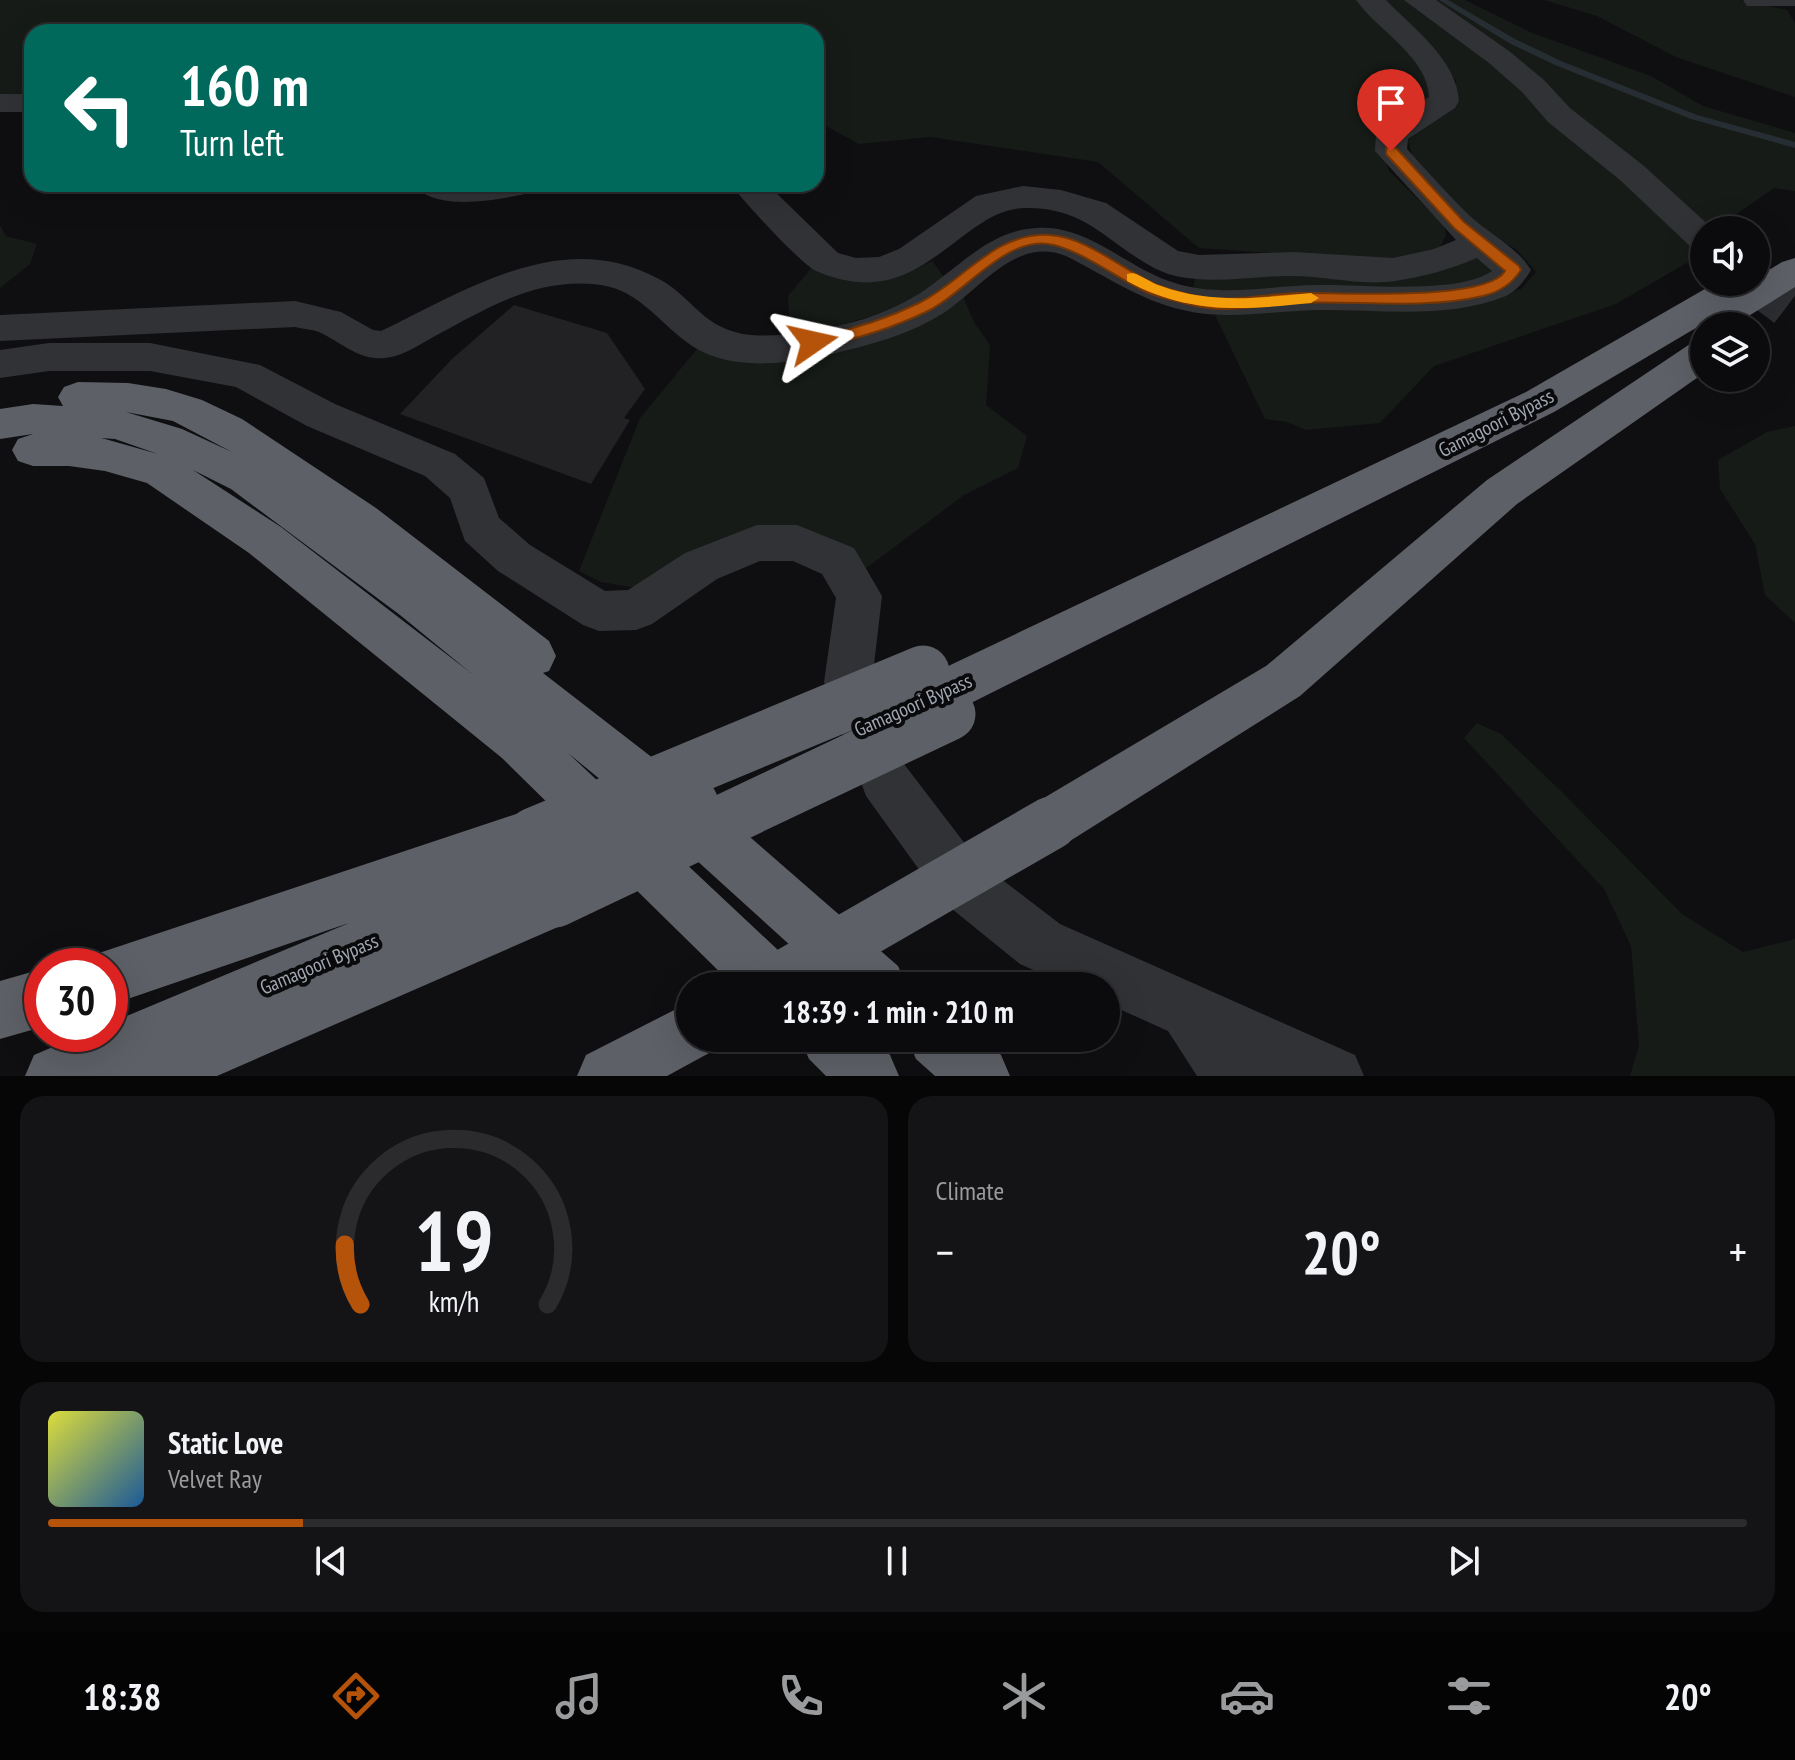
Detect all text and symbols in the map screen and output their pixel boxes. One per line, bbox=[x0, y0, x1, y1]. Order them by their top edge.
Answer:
text: 160 m bbox=[180, 49, 309, 121]
icon: left bbox=[48, 56, 152, 160]
pin bbox=[1357, 69, 1425, 151]
icon: arrive bbox=[1369, 81, 1413, 125]
text: Turn left bbox=[180, 119, 284, 166]
map controls bbox=[1690, 216, 1770, 392]
button: sound bbox=[1690, 216, 1770, 296]
position arrow bbox=[771, 300, 855, 384]
button: layers bbox=[1690, 312, 1770, 392]
street label: Gamagoori Bypass bbox=[1434, 383, 1558, 463]
street label: Gamagoori Bypass bbox=[850, 667, 976, 743]
street label: Gamagoori Bypass bbox=[256, 927, 382, 1001]
speed limit sign: 30 bbox=[24, 948, 128, 1052]
text: 18:39 · 1 min · 210 m bbox=[782, 992, 1014, 1031]
text: Climate bbox=[936, 1174, 1004, 1207]
text: 19 bbox=[414, 1186, 494, 1294]
text: 20° bbox=[1302, 1213, 1381, 1291]
text: − bbox=[936, 1223, 954, 1280]
text: + bbox=[1729, 1223, 1747, 1280]
text: km/h bbox=[428, 1283, 479, 1320]
text: Static Love bbox=[168, 1423, 283, 1462]
text: Velvet Ray bbox=[168, 1462, 262, 1495]
icon: previous bbox=[309, 1539, 353, 1583]
icon: pause bbox=[875, 1539, 919, 1583]
icon: next bbox=[1442, 1539, 1486, 1583]
icon: directions bbox=[328, 1668, 384, 1724]
icon: music bbox=[551, 1668, 607, 1724]
icon: phone bbox=[773, 1668, 829, 1724]
icon: climate bbox=[996, 1668, 1052, 1724]
icon: car bbox=[1219, 1668, 1275, 1724]
icon: filters bbox=[1441, 1668, 1497, 1724]
text: 18:38 bbox=[83, 1673, 161, 1720]
text: 20° bbox=[1664, 1673, 1712, 1720]

